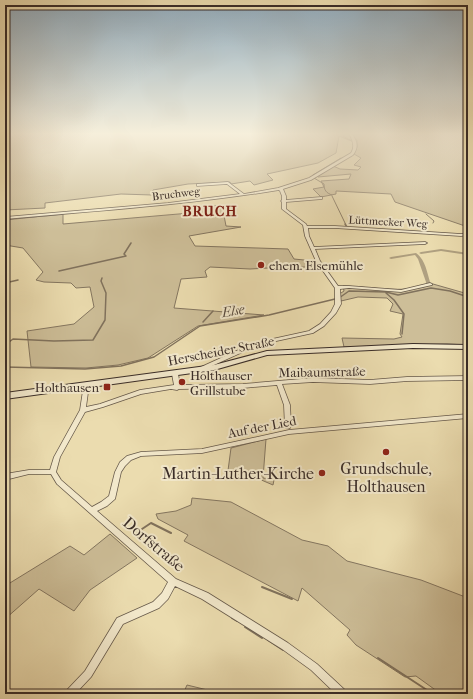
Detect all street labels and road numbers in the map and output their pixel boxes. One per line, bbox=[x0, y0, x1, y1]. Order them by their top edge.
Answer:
street label: Bruchweg bbox=[151, 185, 201, 203]
street label: Lüttmecker Weg bbox=[348, 213, 428, 231]
street label: Herscheider Straße bbox=[166, 333, 276, 369]
street label: Maibaumstraße bbox=[278, 364, 366, 380]
street label: Auf der Lied bbox=[225, 413, 299, 441]
street label: Dorfstraße bbox=[119, 513, 189, 575]

